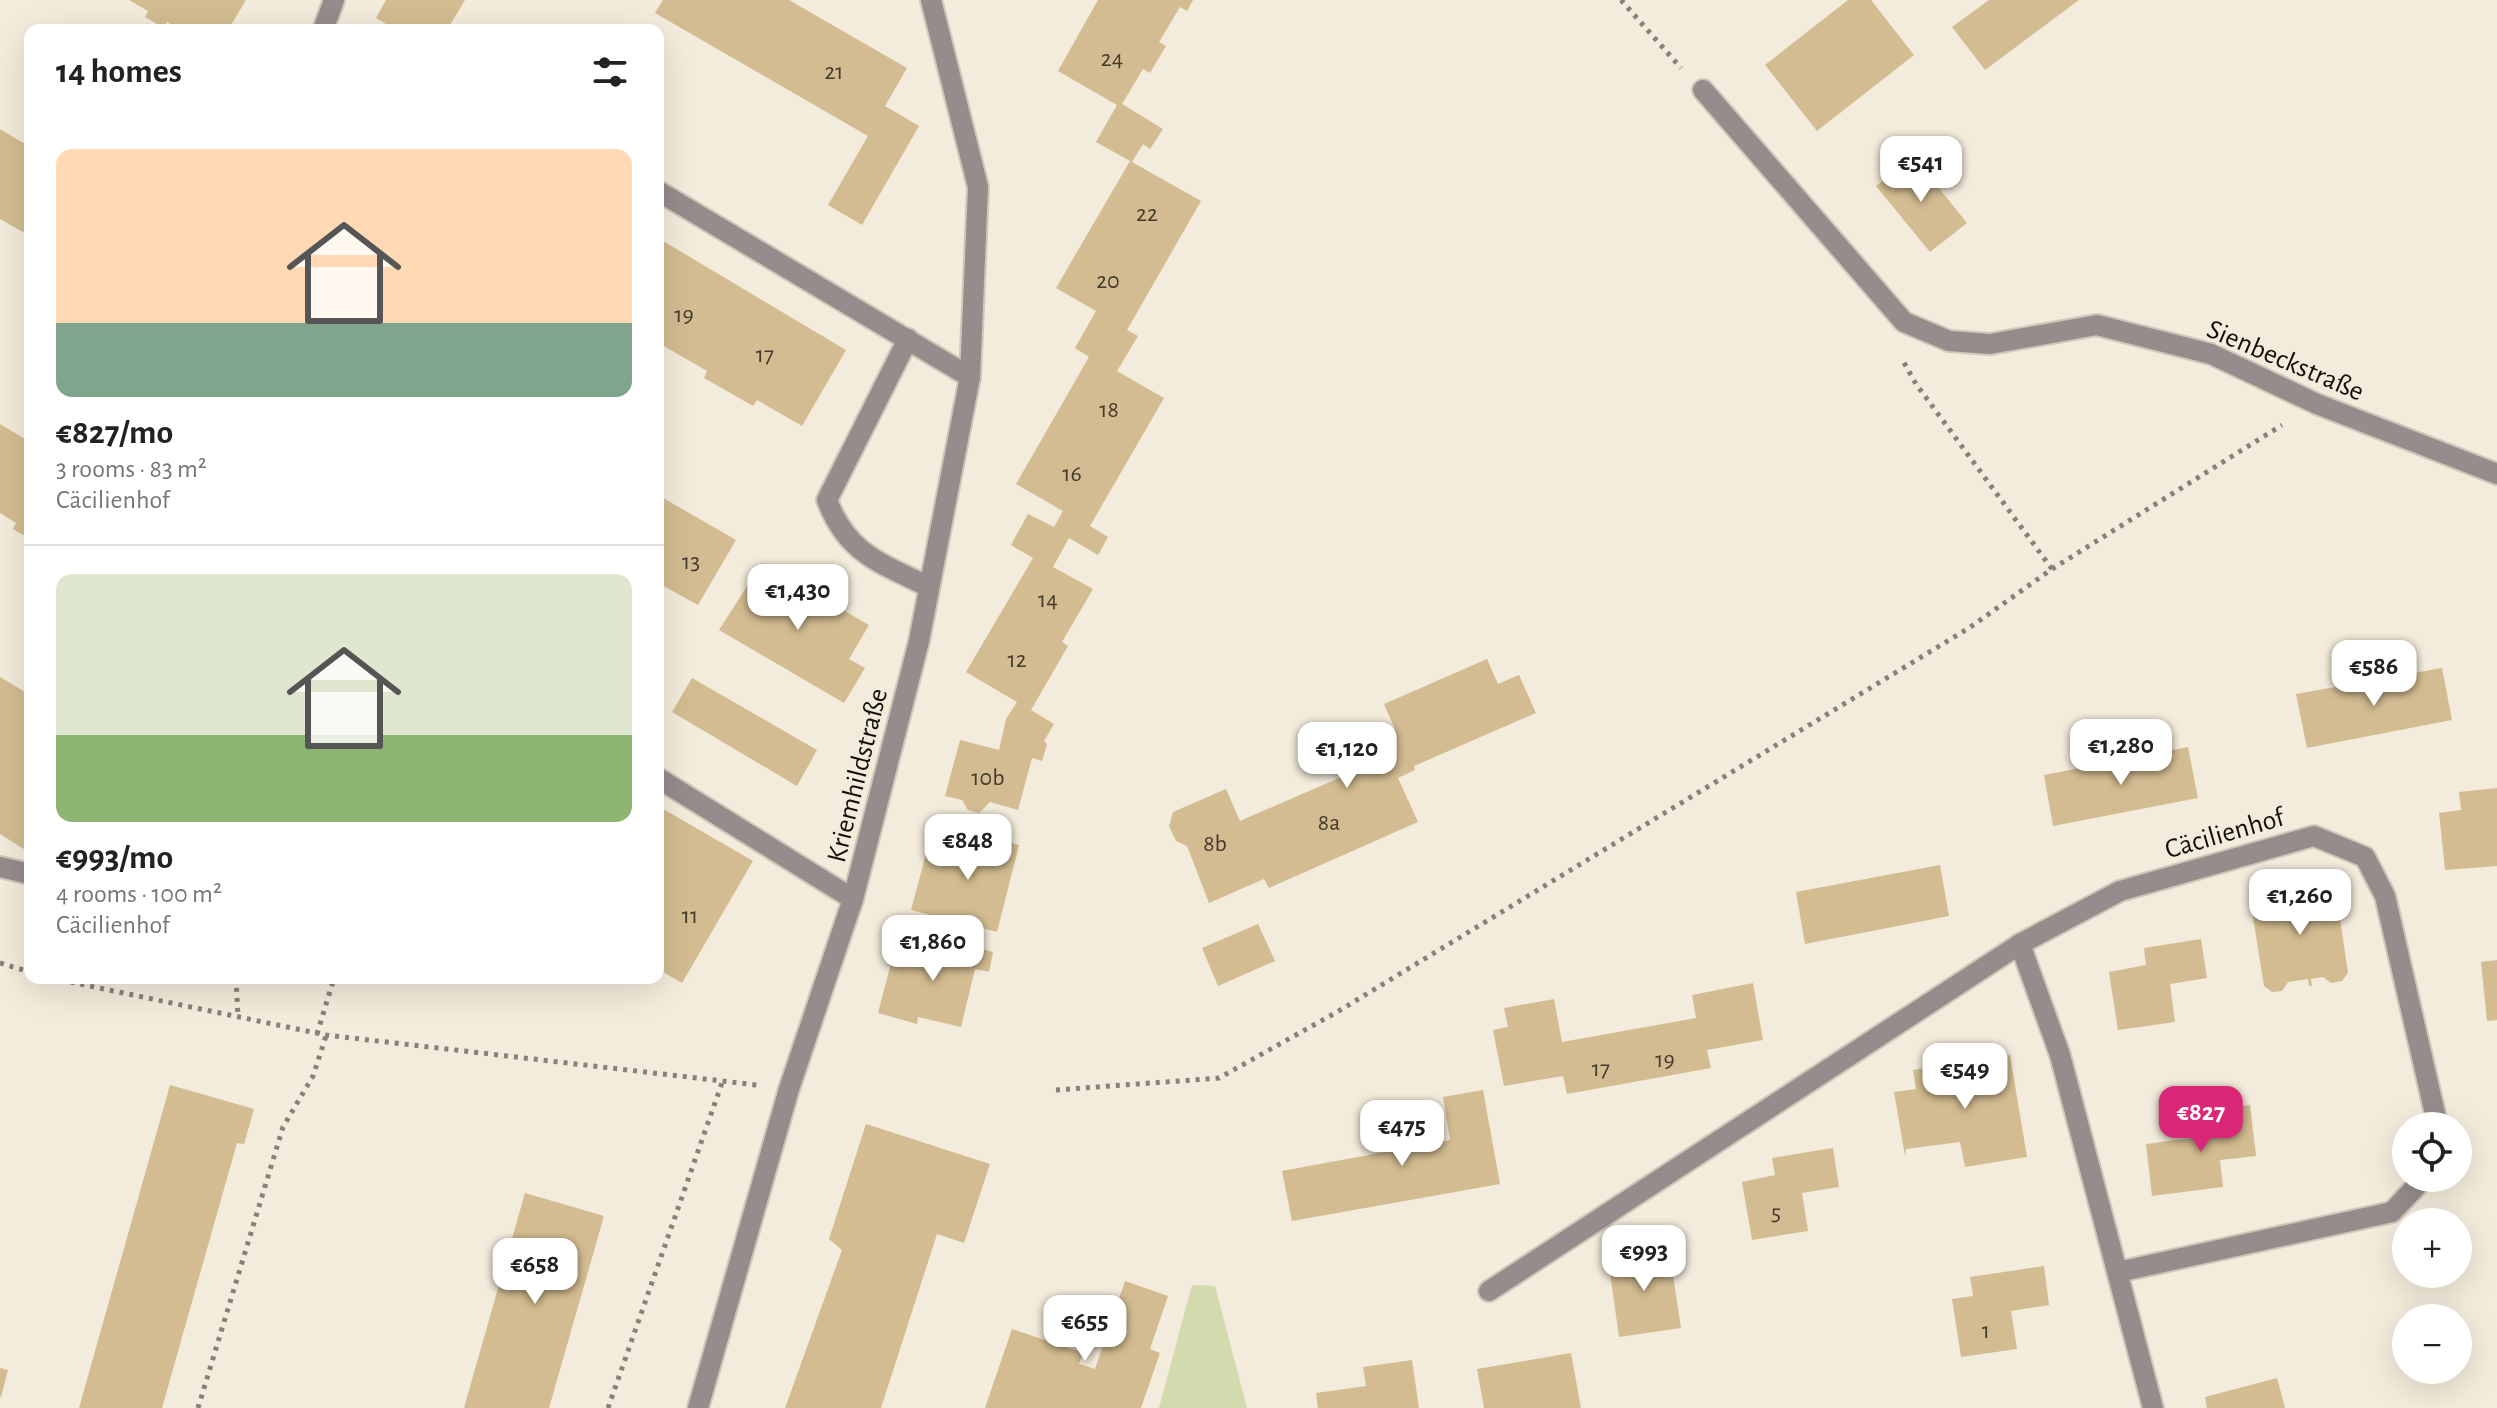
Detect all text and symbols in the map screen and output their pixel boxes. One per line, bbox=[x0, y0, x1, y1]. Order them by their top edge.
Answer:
house number: 24 bbox=[1101, 47, 1123, 71]
icon: filters bbox=[588, 50, 632, 94]
text: 14 homes bbox=[56, 55, 182, 89]
house number: 21 bbox=[824, 60, 844, 84]
pin: €541 bbox=[1874, 136, 1968, 204]
text: €541 bbox=[1898, 149, 1944, 175]
icon: home bbox=[272, 201, 416, 345]
house number: 22 bbox=[1136, 202, 1158, 226]
house number: 20 bbox=[1096, 269, 1120, 293]
house number: 19 bbox=[674, 303, 694, 327]
street label: Sienbeckstraße bbox=[2203, 315, 2368, 406]
house number: 17 bbox=[756, 343, 774, 367]
house number: 18 bbox=[1099, 398, 1119, 422]
text: €827/mo bbox=[56, 416, 173, 450]
text: 3 rooms · 83 m² bbox=[56, 456, 207, 482]
house number: 16 bbox=[1062, 462, 1082, 486]
text: Cäcilienhof bbox=[56, 487, 170, 513]
house number: 13 bbox=[682, 550, 700, 574]
pin: €1,430 bbox=[733, 564, 863, 632]
text: €1,430 bbox=[765, 577, 831, 603]
house number: 14 bbox=[1038, 588, 1058, 612]
icon: home bbox=[272, 626, 416, 770]
pin: €586 bbox=[2327, 640, 2421, 708]
house number: 12 bbox=[1007, 648, 1027, 672]
text: €586 bbox=[2350, 653, 2398, 679]
street label: Kriemhildstraße bbox=[823, 686, 893, 865]
pin: €1,280 bbox=[2056, 719, 2186, 787]
pin: €1,120 bbox=[1282, 722, 1412, 790]
text: €1,280 bbox=[2088, 732, 2154, 758]
text: €1,120 bbox=[1316, 735, 1378, 761]
house number: 10b bbox=[971, 766, 1005, 790]
street label: Cäcilienhof bbox=[2162, 803, 2289, 864]
house number: 8a bbox=[1318, 811, 1340, 835]
pin: €848 bbox=[921, 814, 1015, 882]
text: €848 bbox=[943, 827, 993, 853]
house number: 8b bbox=[1203, 832, 1227, 856]
text: €993/mo bbox=[56, 841, 173, 875]
pin: €1,260 bbox=[2235, 869, 2365, 937]
text: 4 rooms · 100 m² bbox=[56, 881, 222, 907]
text: €1,260 bbox=[2267, 882, 2333, 908]
house number: 11 bbox=[682, 904, 698, 928]
text: Cäcilienhof bbox=[56, 912, 170, 938]
pin: €1,860 bbox=[868, 915, 998, 983]
text: €1,860 bbox=[900, 928, 966, 954]
pin: €549 bbox=[1918, 1043, 2012, 1111]
house number: 19 bbox=[1655, 1048, 1675, 1072]
text: €549 bbox=[1940, 1056, 1990, 1082]
house number: 17 bbox=[1592, 1057, 1610, 1081]
pin: €827 bbox=[2154, 1086, 2248, 1154]
text: €827 bbox=[2177, 1099, 2225, 1125]
pin: €475 bbox=[1355, 1100, 1449, 1168]
map controls bbox=[2392, 1112, 2472, 1384]
button: locate bbox=[2392, 1112, 2472, 1192]
text: €475 bbox=[1378, 1113, 1426, 1139]
house number: 5 bbox=[1771, 1201, 1781, 1225]
button: + bbox=[2392, 1208, 2472, 1288]
pin: €993 bbox=[1597, 1225, 1691, 1293]
pin: €658 bbox=[488, 1238, 582, 1306]
text: €993 bbox=[1620, 1238, 1668, 1264]
text: €658 bbox=[511, 1251, 559, 1277]
pin: €655 bbox=[1038, 1295, 1132, 1363]
button: − bbox=[2392, 1304, 2472, 1384]
text: €655 bbox=[1061, 1308, 1109, 1334]
house number: 1 bbox=[1982, 1319, 1990, 1343]

